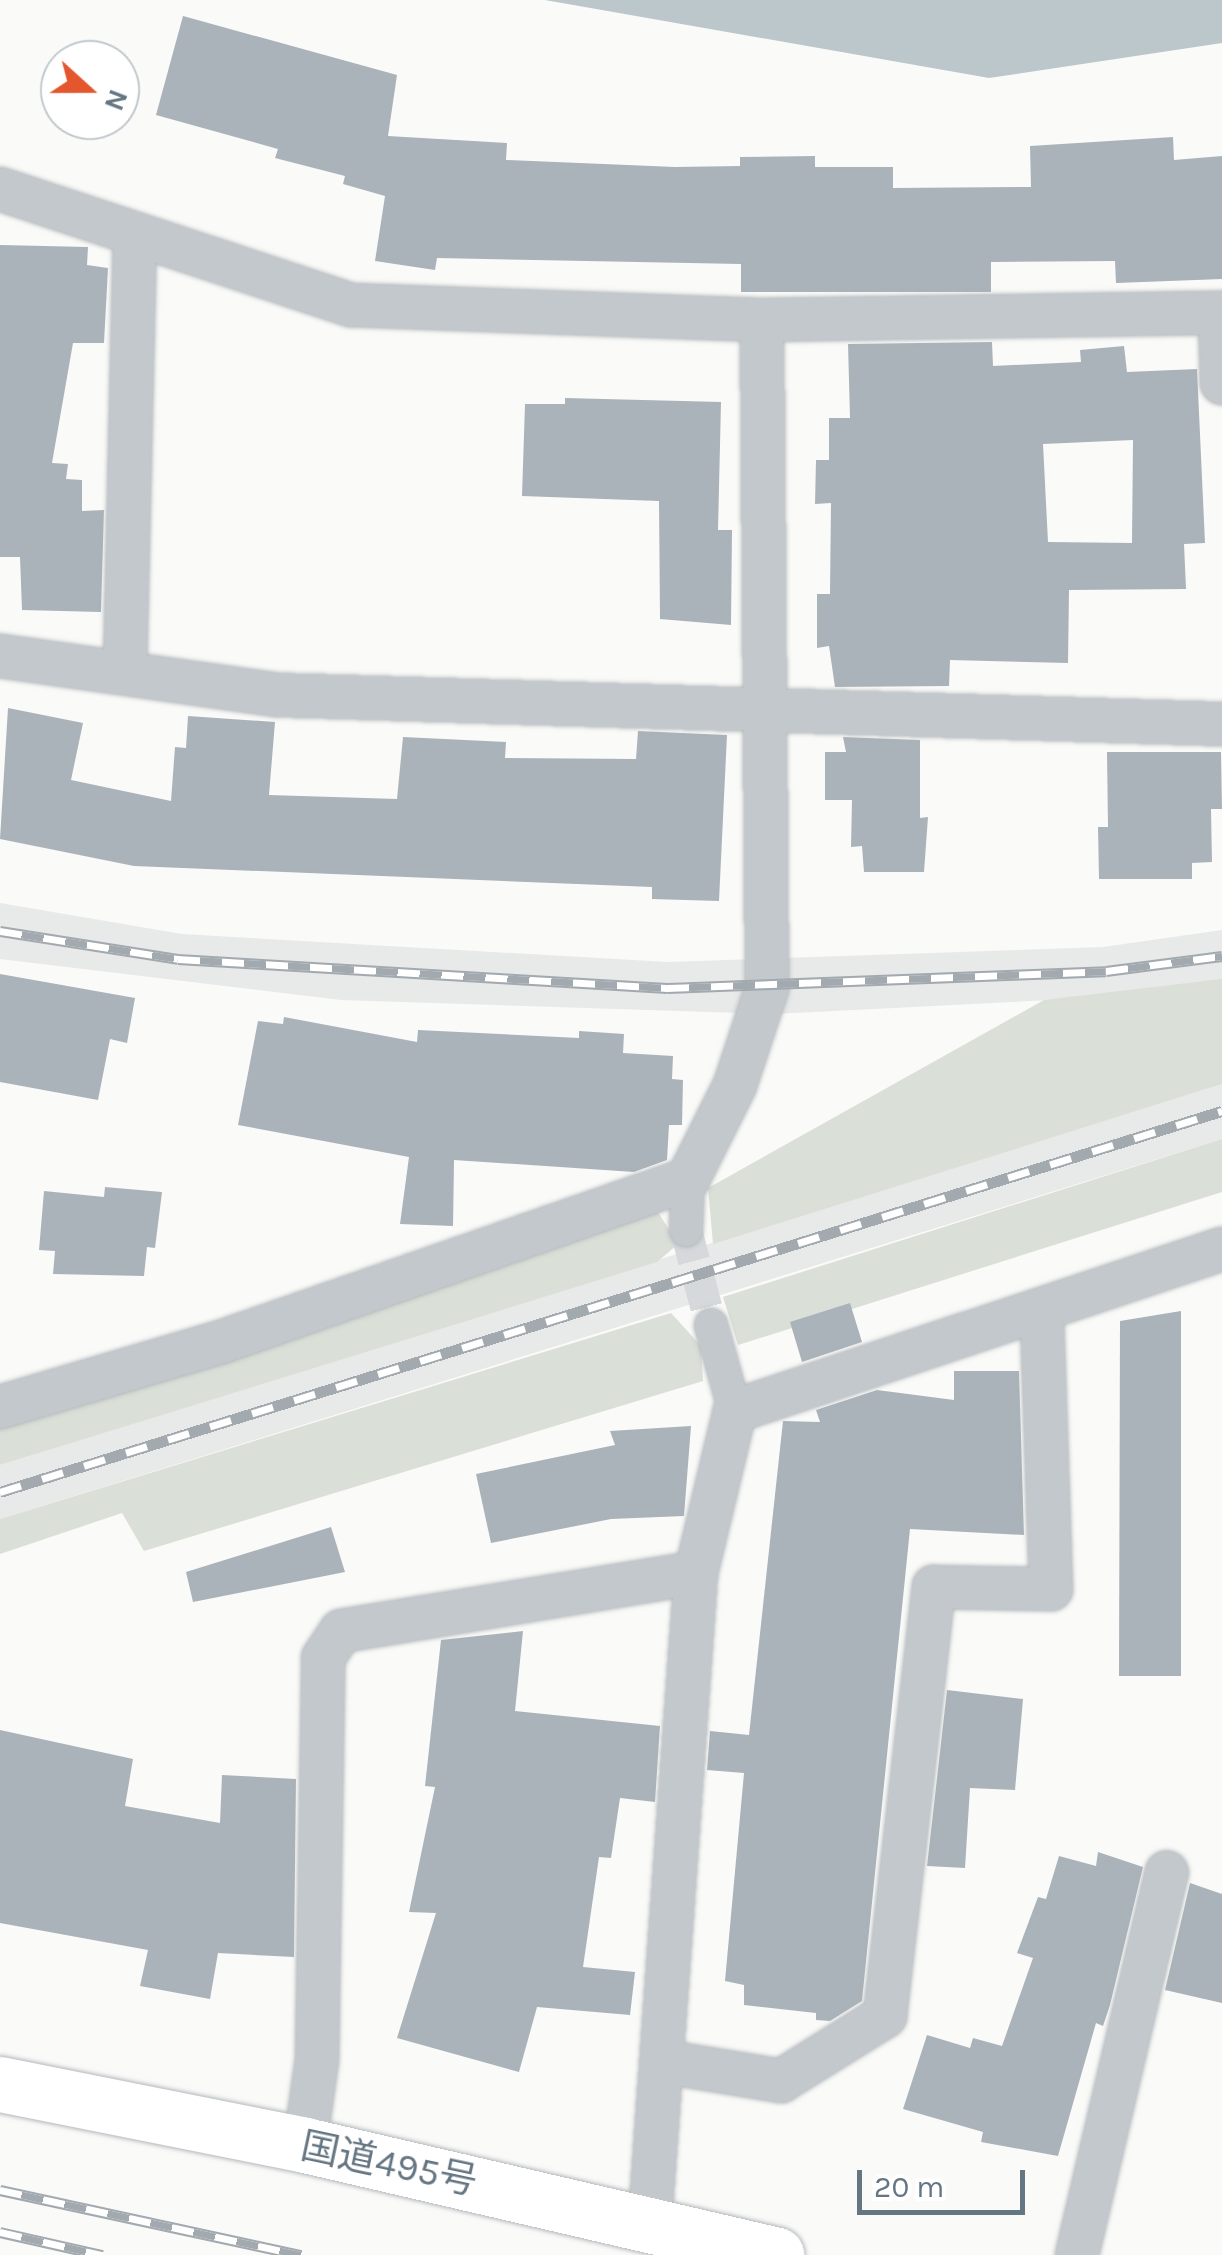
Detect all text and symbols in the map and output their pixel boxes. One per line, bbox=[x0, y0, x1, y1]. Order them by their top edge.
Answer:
north arrow bbox=[40, 40, 140, 140]
text: N bbox=[98, 85, 136, 115]
street label: 国道495号 bbox=[297, 2123, 481, 2205]
scale bar bbox=[862, 2150, 1030, 2212]
text: 20 m bbox=[874, 2169, 944, 2205]

